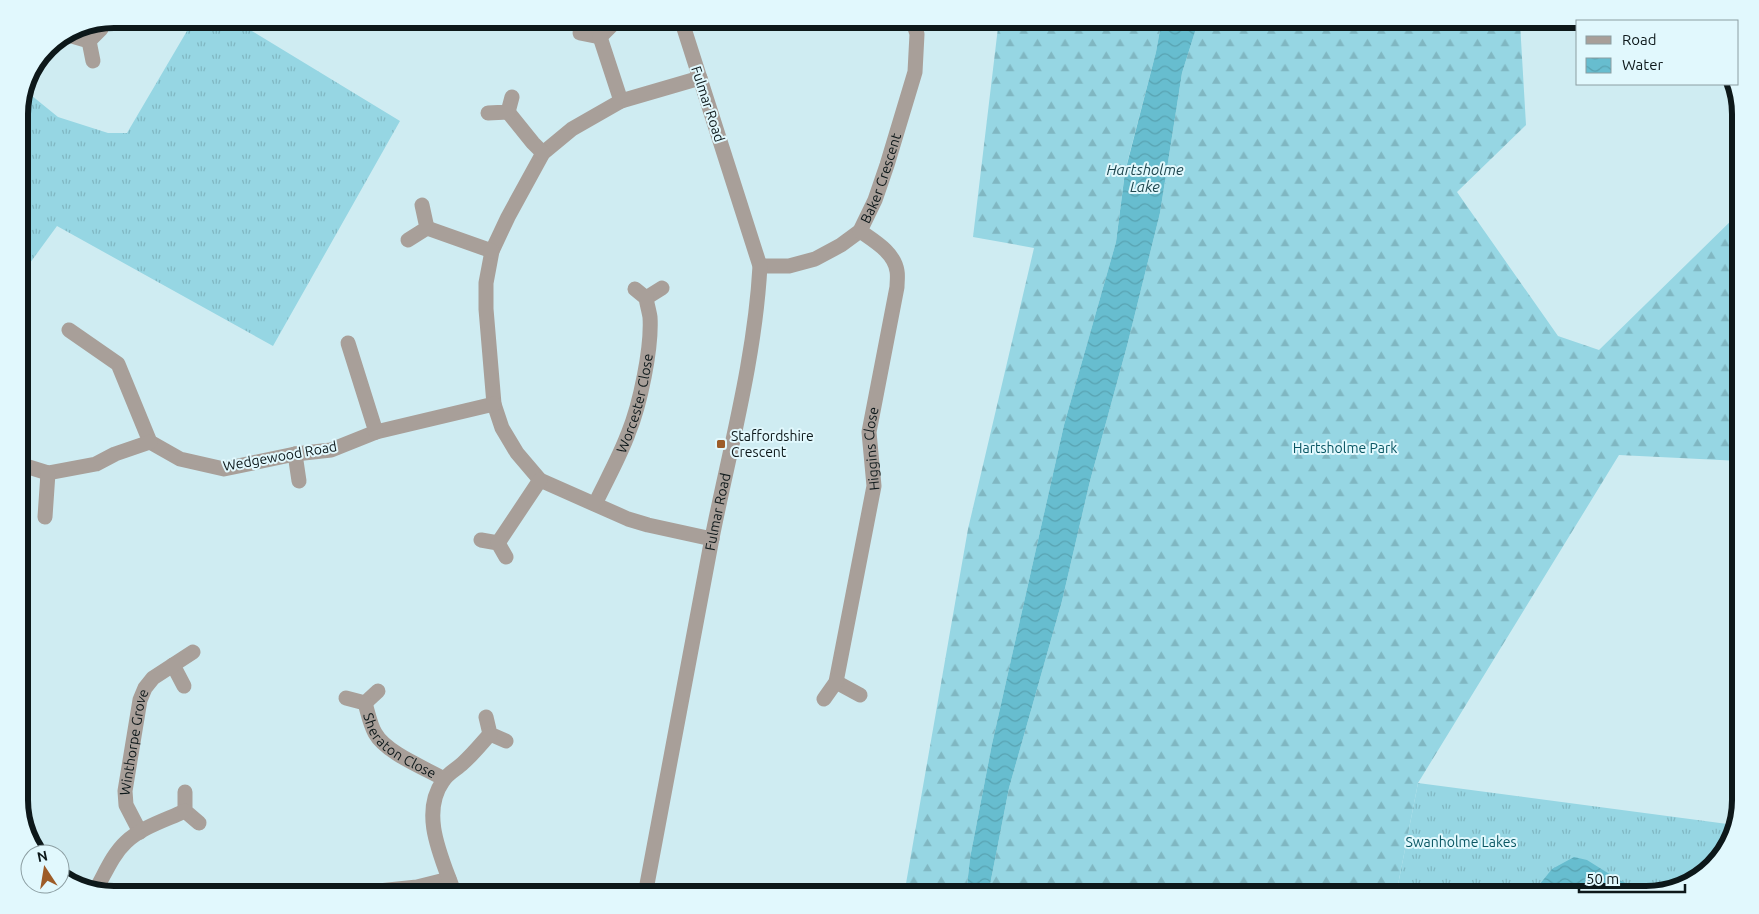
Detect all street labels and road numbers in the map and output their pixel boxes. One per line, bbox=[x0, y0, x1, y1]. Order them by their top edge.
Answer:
street label: Fulmar Road bbox=[688, 64, 728, 144]
street label: Baker Crescent bbox=[857, 131, 904, 226]
street label: Worcester Close bbox=[613, 353, 656, 455]
street label: Higgins Close bbox=[861, 405, 882, 491]
street label: Wedgewood Road bbox=[222, 438, 338, 474]
street label: Fulmar Road bbox=[702, 471, 734, 552]
street label: Winthorpe Grove bbox=[116, 686, 152, 797]
street label: Sheraton Close bbox=[360, 711, 439, 781]

